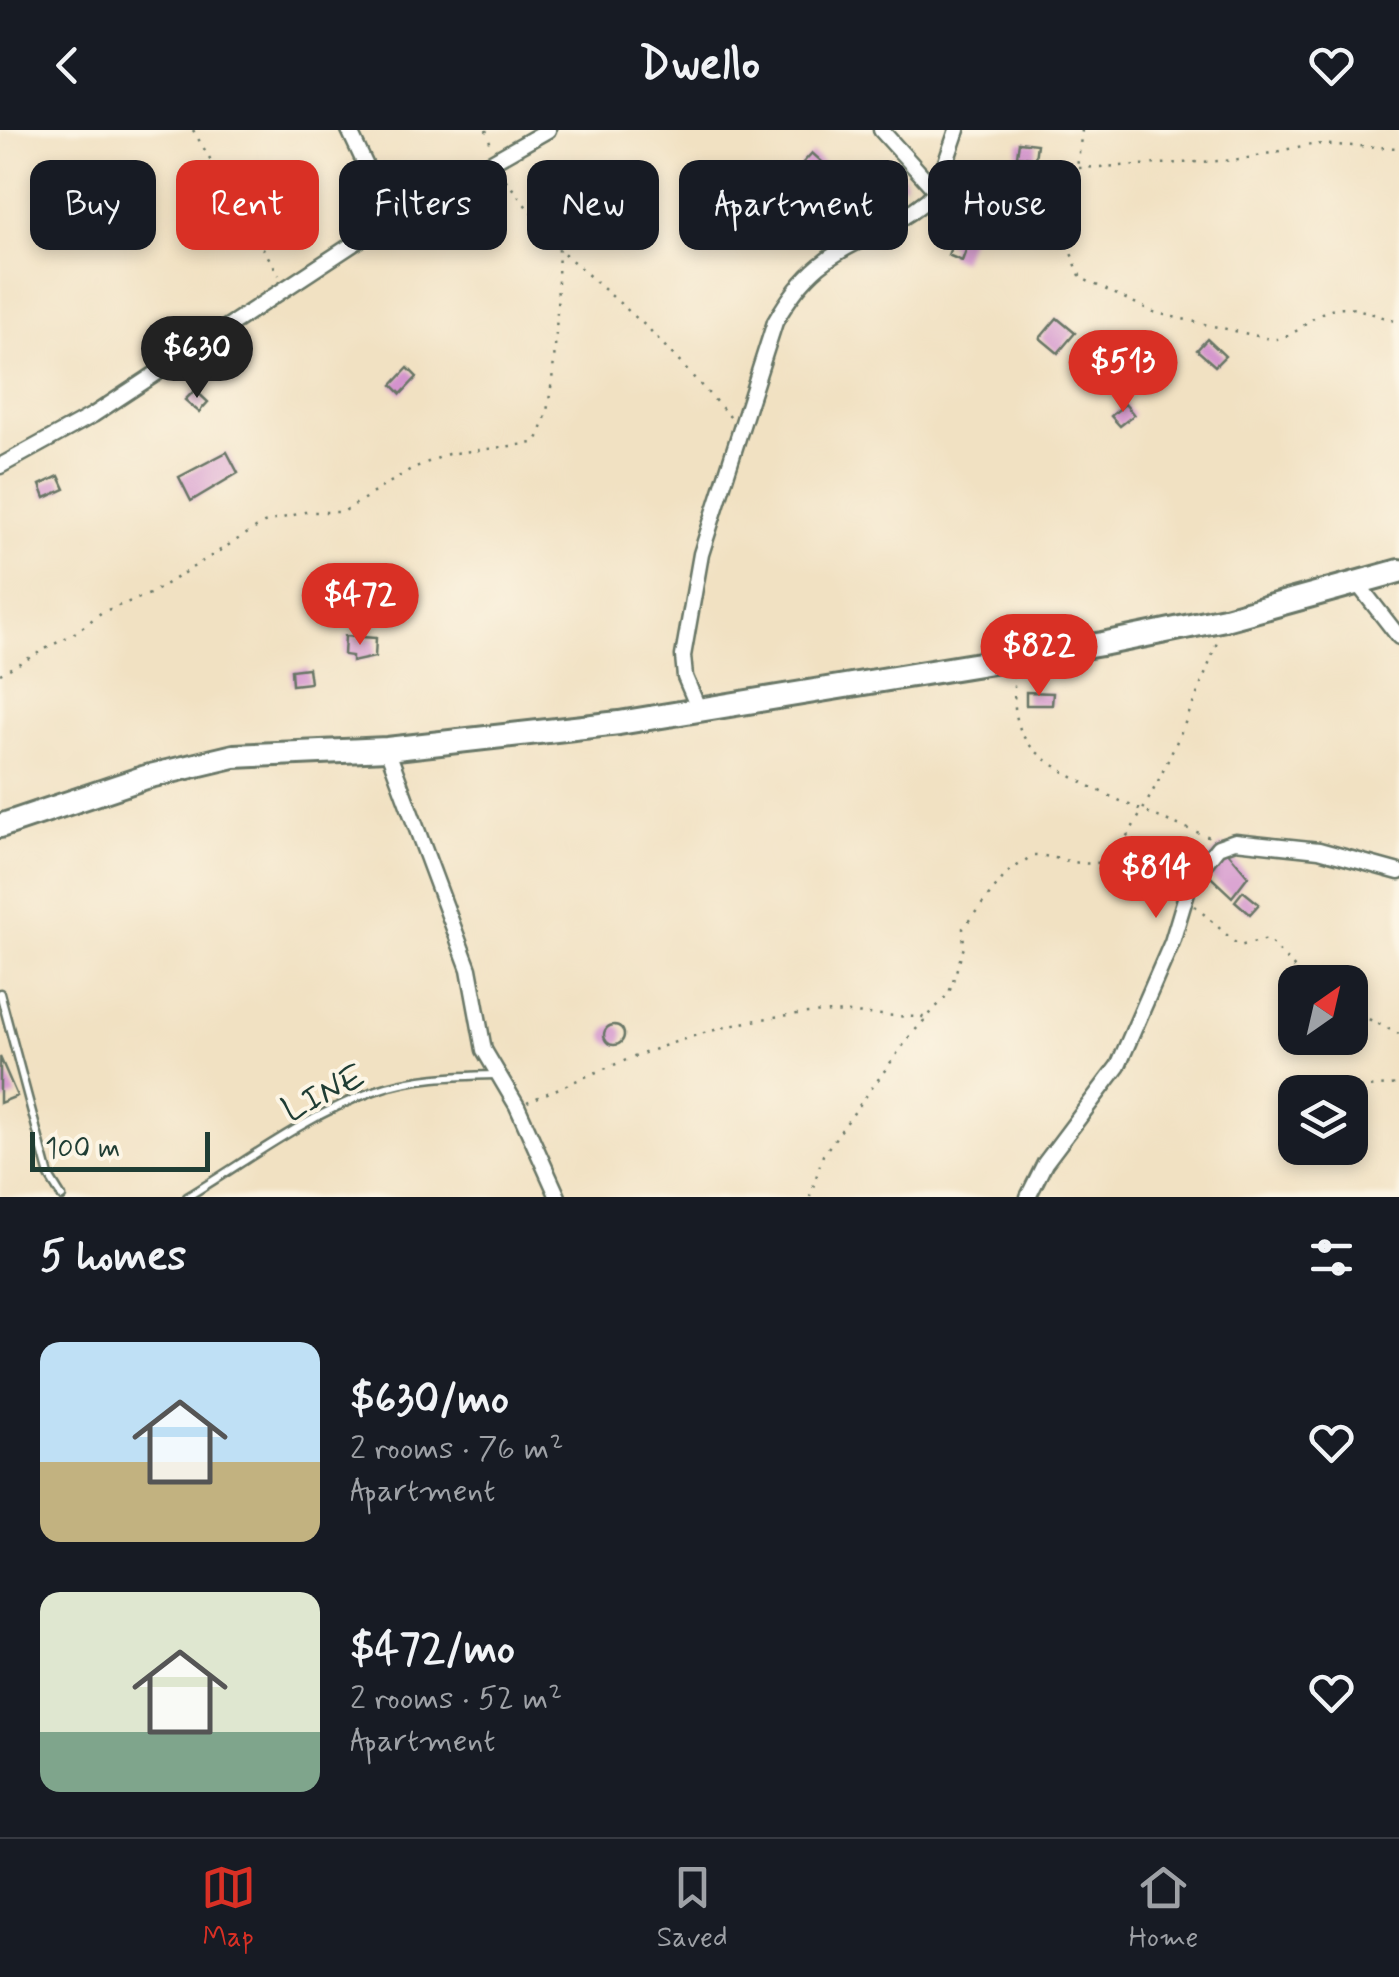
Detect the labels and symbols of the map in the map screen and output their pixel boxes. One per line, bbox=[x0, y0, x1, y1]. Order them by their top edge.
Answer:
pin: $630 bbox=[138, 316, 256, 401]
pin: $513 bbox=[1064, 330, 1182, 415]
pin: $472 bbox=[301, 563, 419, 648]
pin: $822 bbox=[980, 614, 1098, 699]
pin: $814 bbox=[1097, 836, 1215, 921]
north arrow bbox=[1278, 965, 1368, 1055]
street label: LINE bbox=[275, 1054, 373, 1134]
scale bar bbox=[30, 1127, 210, 1172]

